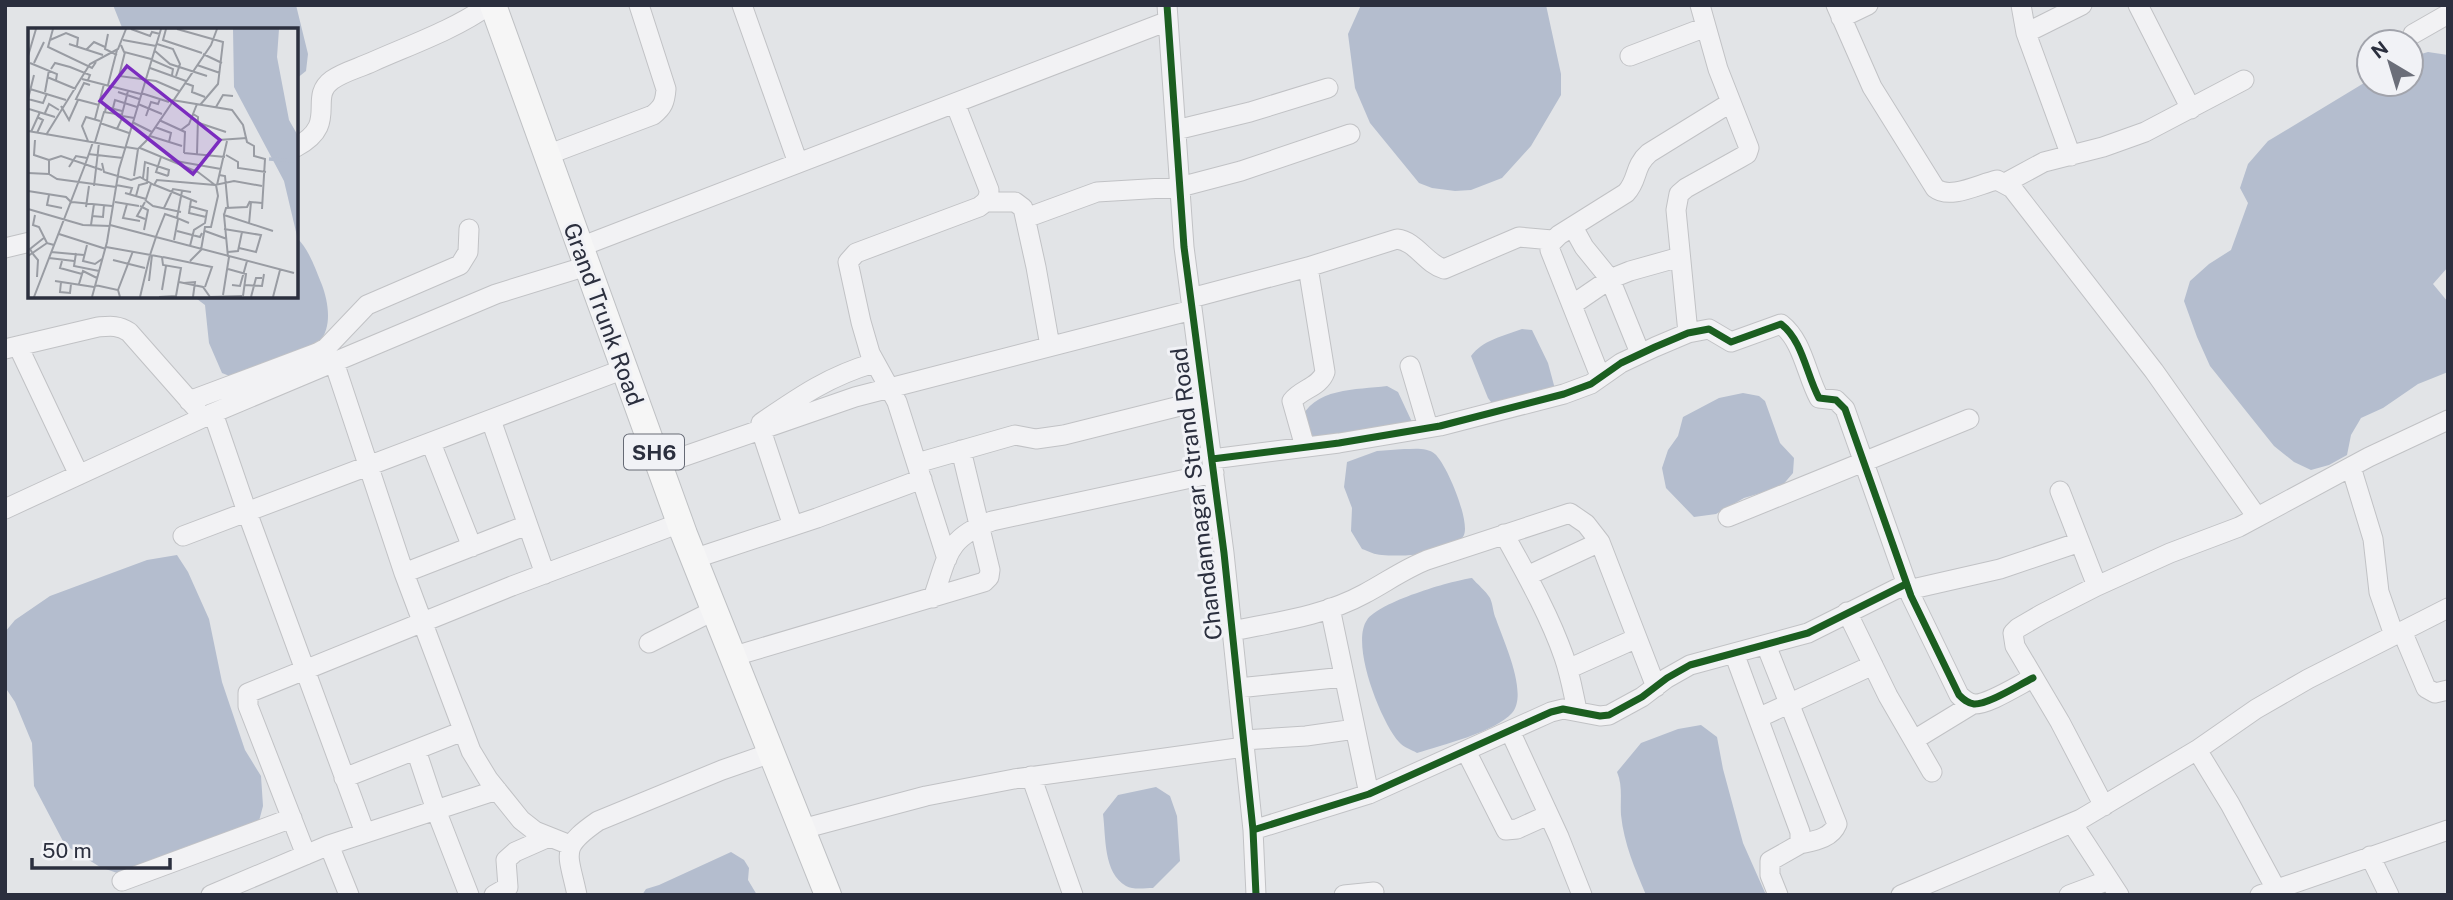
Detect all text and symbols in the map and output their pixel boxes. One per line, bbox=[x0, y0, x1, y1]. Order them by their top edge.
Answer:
inset map bbox=[28, 28, 298, 298]
north arrow bbox=[2355, 28, 2425, 98]
text: N bbox=[2367, 36, 2392, 63]
street label: Grand Trunk Road bbox=[558, 219, 650, 409]
street label: Chandannagar Strand Road bbox=[1165, 346, 1227, 642]
road number: SH6 bbox=[624, 434, 684, 470]
scale bar bbox=[32, 827, 170, 871]
text: 50 m bbox=[42, 838, 92, 863]

